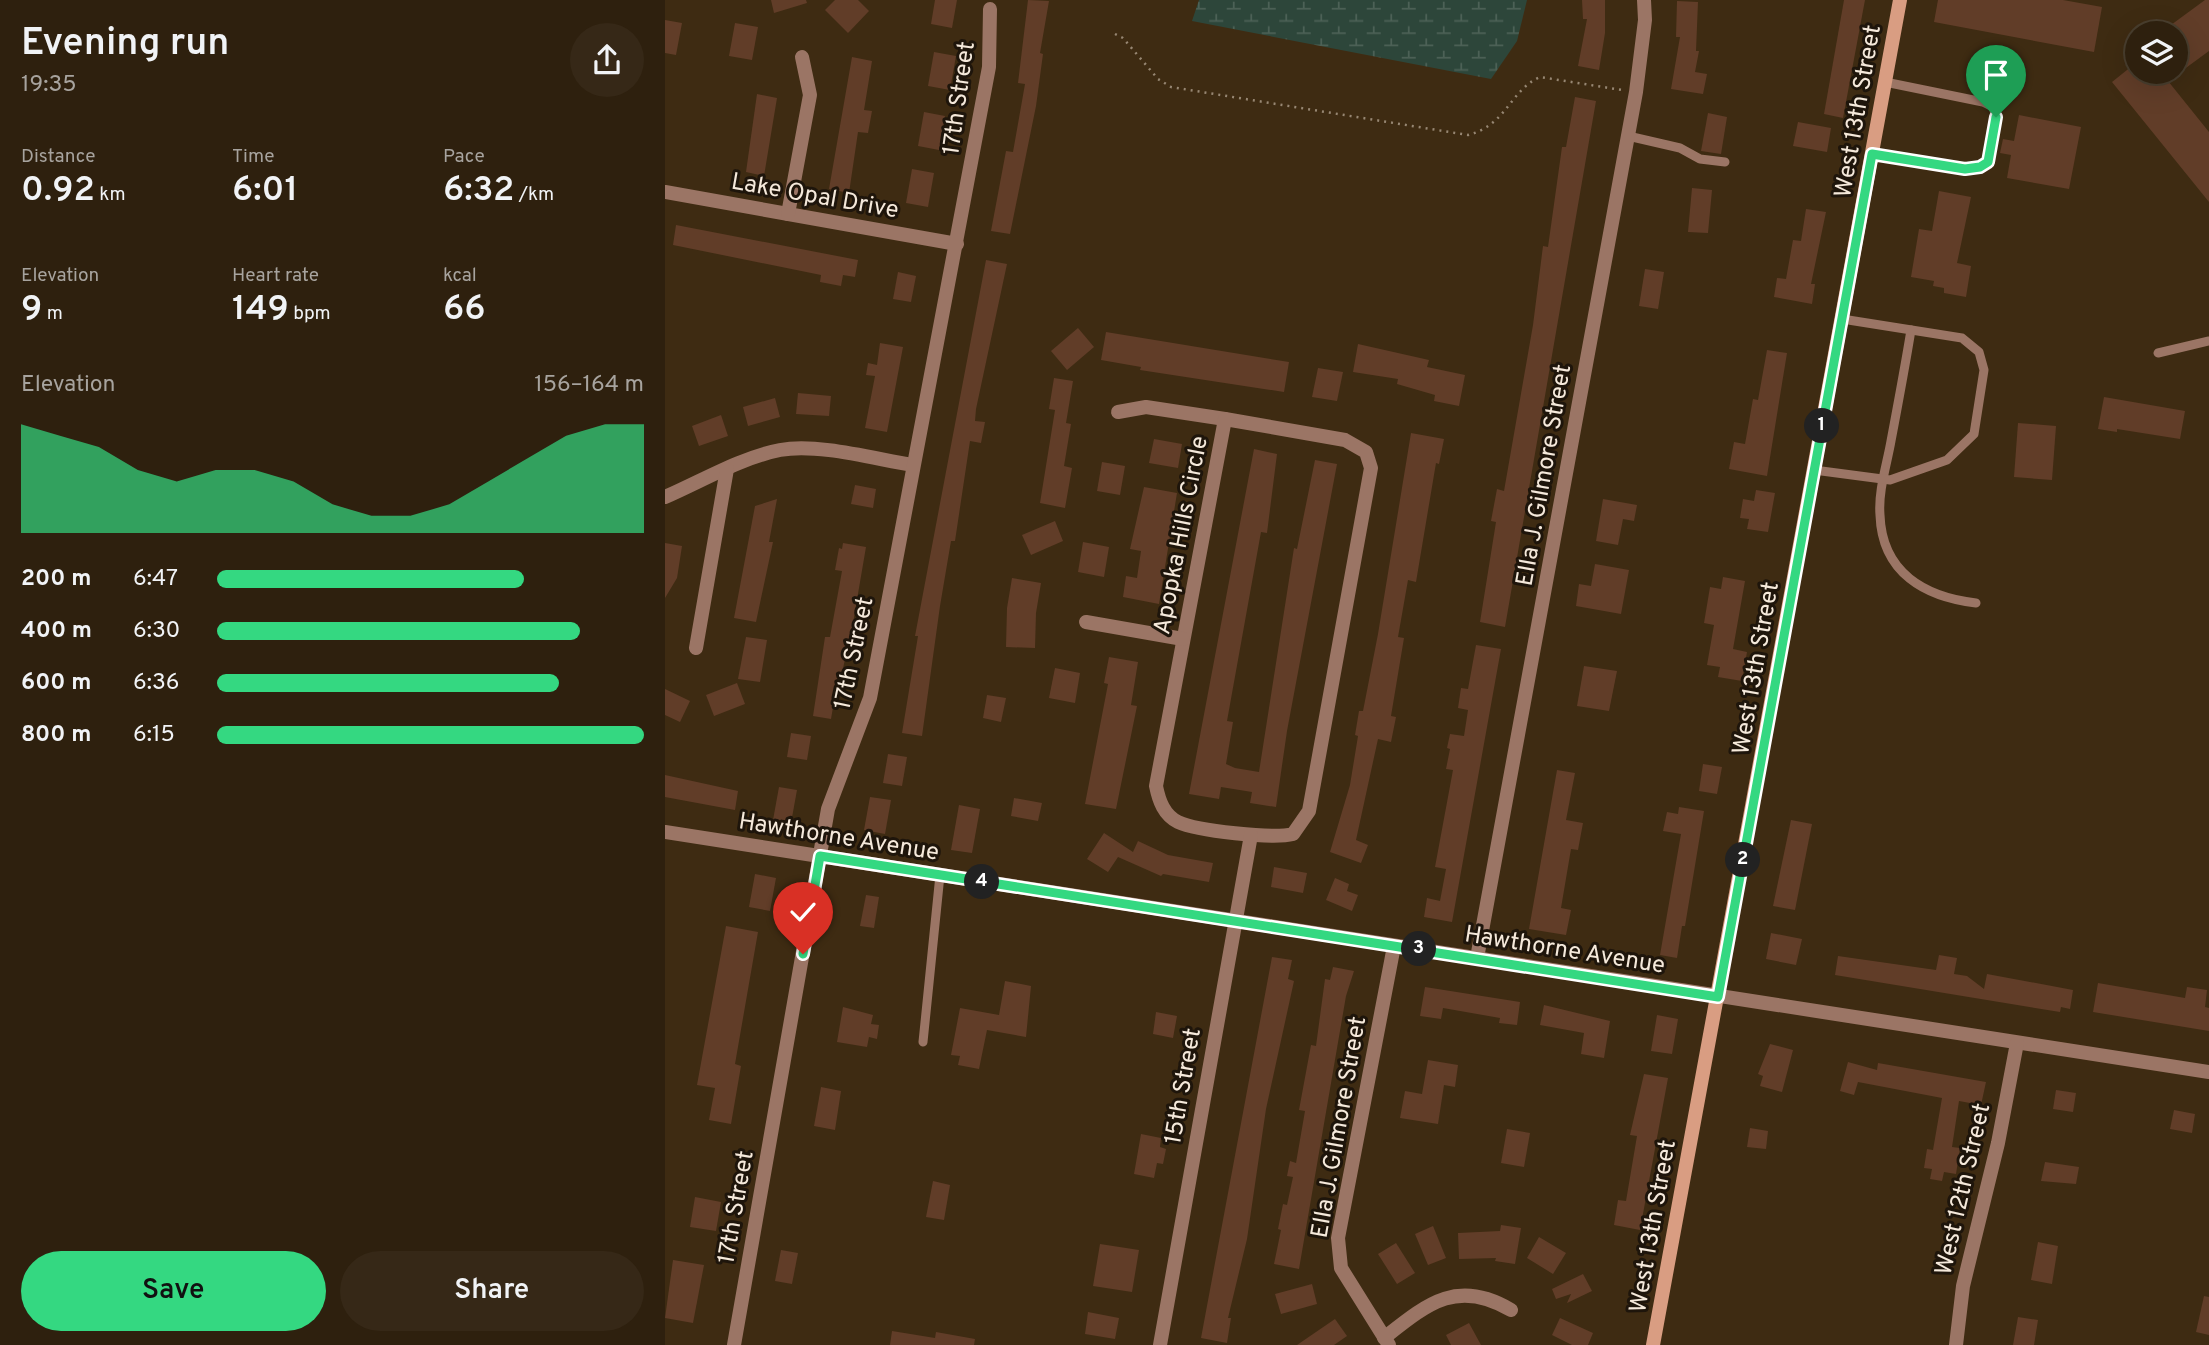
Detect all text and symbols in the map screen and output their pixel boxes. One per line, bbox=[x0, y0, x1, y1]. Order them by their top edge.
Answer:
text: Evening run bbox=[21, 20, 229, 69]
map controls bbox=[2125, 21, 2188, 84]
button: layers bbox=[2125, 21, 2188, 84]
button: share bbox=[570, 23, 644, 97]
street label: West 13th Street bbox=[1829, 23, 1889, 200]
street label: 17th Street bbox=[937, 40, 983, 157]
pin bbox=[1966, 45, 2026, 117]
icon: arrive bbox=[1977, 56, 2015, 94]
text: 19:35 bbox=[21, 71, 77, 100]
text: Distance bbox=[21, 145, 96, 169]
text: Time bbox=[232, 145, 275, 169]
text: Pace bbox=[443, 145, 485, 169]
street label: Lake Opal Drive bbox=[729, 167, 901, 226]
text: 0.92 bbox=[21, 169, 95, 213]
text: 6:01 bbox=[232, 169, 298, 213]
text: 6:32 bbox=[443, 169, 514, 213]
text: km bbox=[95, 183, 126, 207]
text: /km bbox=[514, 183, 554, 207]
text: Elevation bbox=[21, 264, 99, 288]
text: Heart rate bbox=[232, 264, 319, 288]
text: kcal bbox=[443, 264, 477, 288]
text: 9 bbox=[21, 288, 42, 332]
text: 149 bbox=[232, 288, 289, 332]
text: 66 bbox=[443, 288, 486, 332]
text: m bbox=[42, 302, 63, 326]
text: bpm bbox=[289, 302, 331, 326]
street label: Ella J. Gilmore Street bbox=[1511, 362, 1579, 589]
text: Elevation bbox=[21, 371, 116, 400]
text: 156–164 m bbox=[534, 371, 644, 400]
pin: 1 bbox=[1805, 408, 1839, 444]
text: 1 bbox=[1818, 413, 1825, 437]
street label: Apopka Hills Circle bbox=[1148, 434, 1216, 637]
text: 200 m bbox=[21, 565, 91, 594]
text: 6:47 bbox=[133, 565, 178, 594]
street label: West 13th Street bbox=[1727, 580, 1787, 757]
street label: 17th Street bbox=[828, 594, 882, 713]
text: 400 m bbox=[21, 617, 92, 646]
text: 6:30 bbox=[133, 617, 180, 646]
text: 600 m bbox=[21, 669, 91, 698]
text: 6:36 bbox=[133, 669, 179, 698]
text: 800 m bbox=[21, 721, 91, 750]
text: 6:15 bbox=[133, 721, 175, 750]
street label: Hawthorne Avenue bbox=[736, 807, 941, 869]
pin: 2 bbox=[1725, 842, 1761, 878]
text: 2 bbox=[1737, 847, 1748, 871]
pin: 4 bbox=[965, 864, 999, 900]
text: 4 bbox=[975, 869, 988, 893]
pin bbox=[773, 882, 833, 954]
icon: check bbox=[784, 893, 822, 931]
street label: Hawthorne Avenue bbox=[1462, 920, 1667, 982]
pin: 3 bbox=[1401, 932, 1437, 967]
text: 3 bbox=[1413, 936, 1424, 960]
street label: Ella J. Gilmore Street bbox=[1306, 1014, 1374, 1241]
street label: 15th Street bbox=[1159, 1026, 1209, 1147]
street label: West 12th Street bbox=[1930, 1101, 1998, 1278]
street label: West 13th Street bbox=[1624, 1138, 1684, 1315]
street label: 17th Street bbox=[712, 1148, 762, 1266]
button: Save bbox=[21, 1251, 326, 1331]
button: Share bbox=[340, 1251, 644, 1331]

